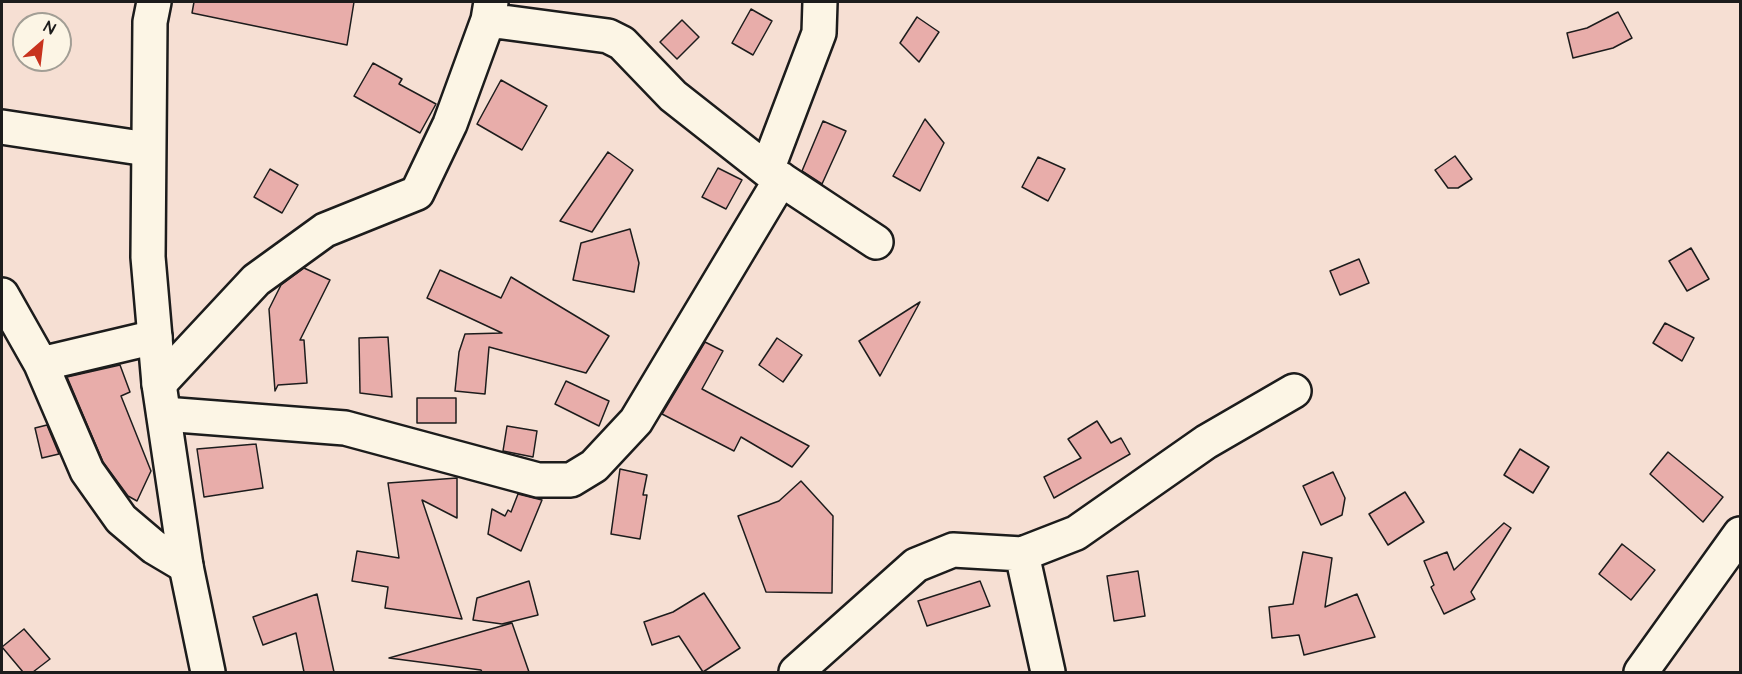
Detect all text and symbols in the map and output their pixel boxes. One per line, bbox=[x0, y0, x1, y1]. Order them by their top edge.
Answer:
north arrow bbox=[12, 12, 72, 72]
text: N bbox=[40, 16, 59, 40]

